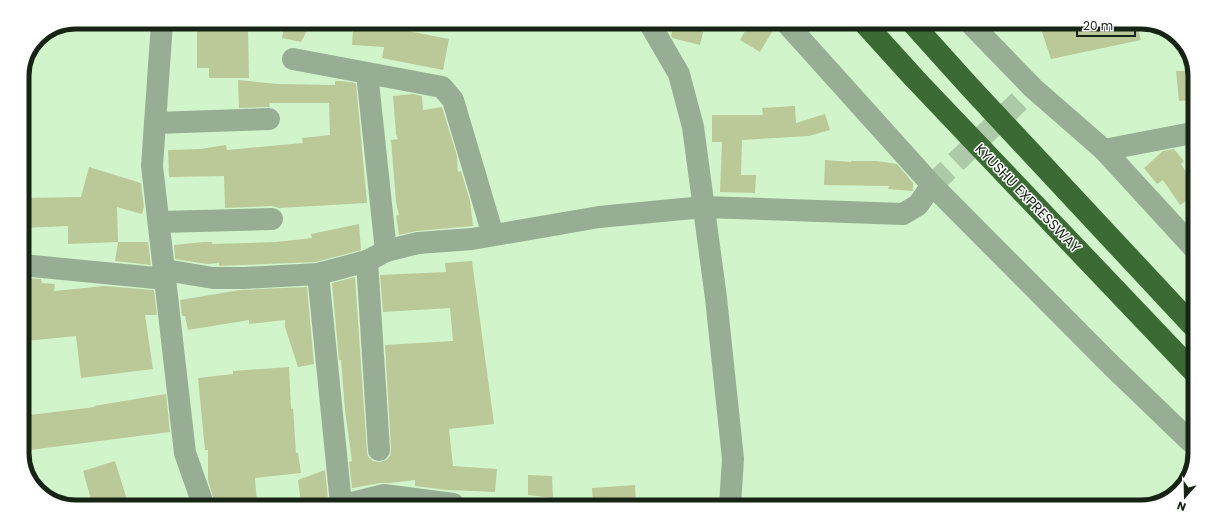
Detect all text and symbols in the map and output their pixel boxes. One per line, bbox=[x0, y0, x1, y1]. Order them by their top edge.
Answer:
scale bar bbox=[1077, 12, 1135, 38]
text: 20 m bbox=[1083, 17, 1113, 34]
street label: KYUSHU EXPRESSWAY bbox=[971, 139, 1085, 257]
north arrow bbox=[1165, 477, 1205, 517]
text: N bbox=[1175, 497, 1188, 515]

